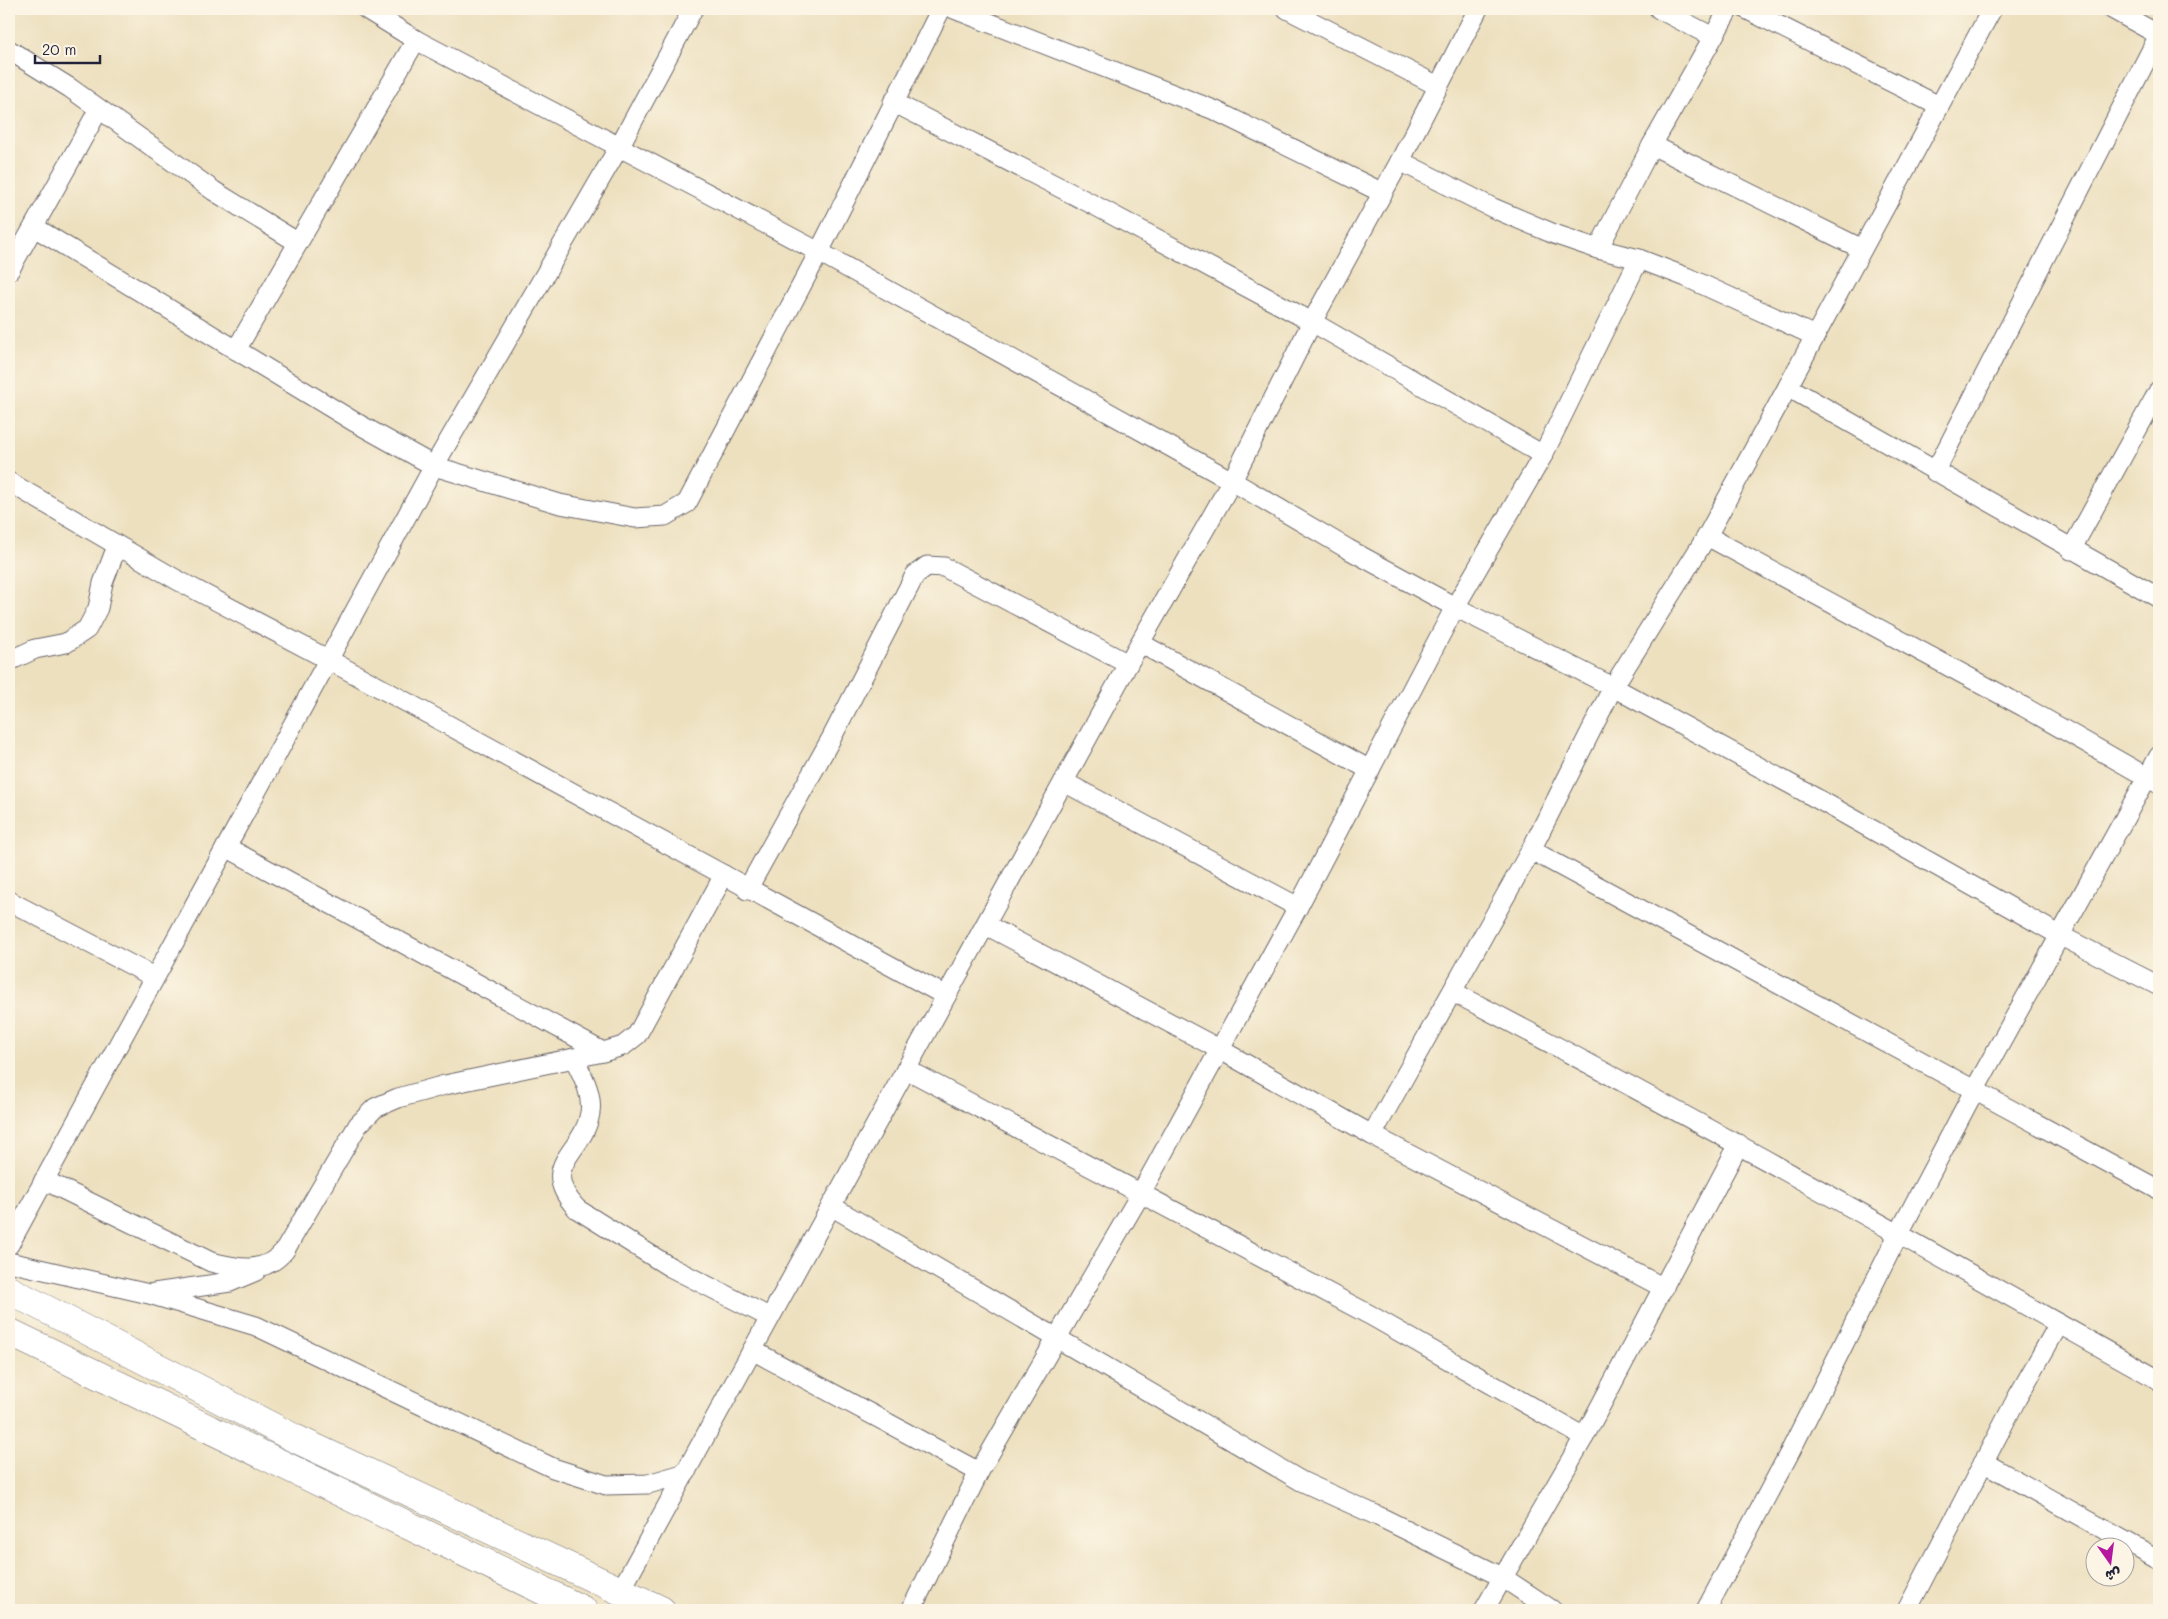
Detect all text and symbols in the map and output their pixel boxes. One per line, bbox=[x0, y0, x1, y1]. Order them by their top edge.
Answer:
scale bar bbox=[35, 32, 100, 64]
text: 20 m bbox=[42, 39, 76, 59]
north arrow bbox=[2086, 1536, 2136, 1586]
text: ش bbox=[2103, 1564, 2123, 1586]

